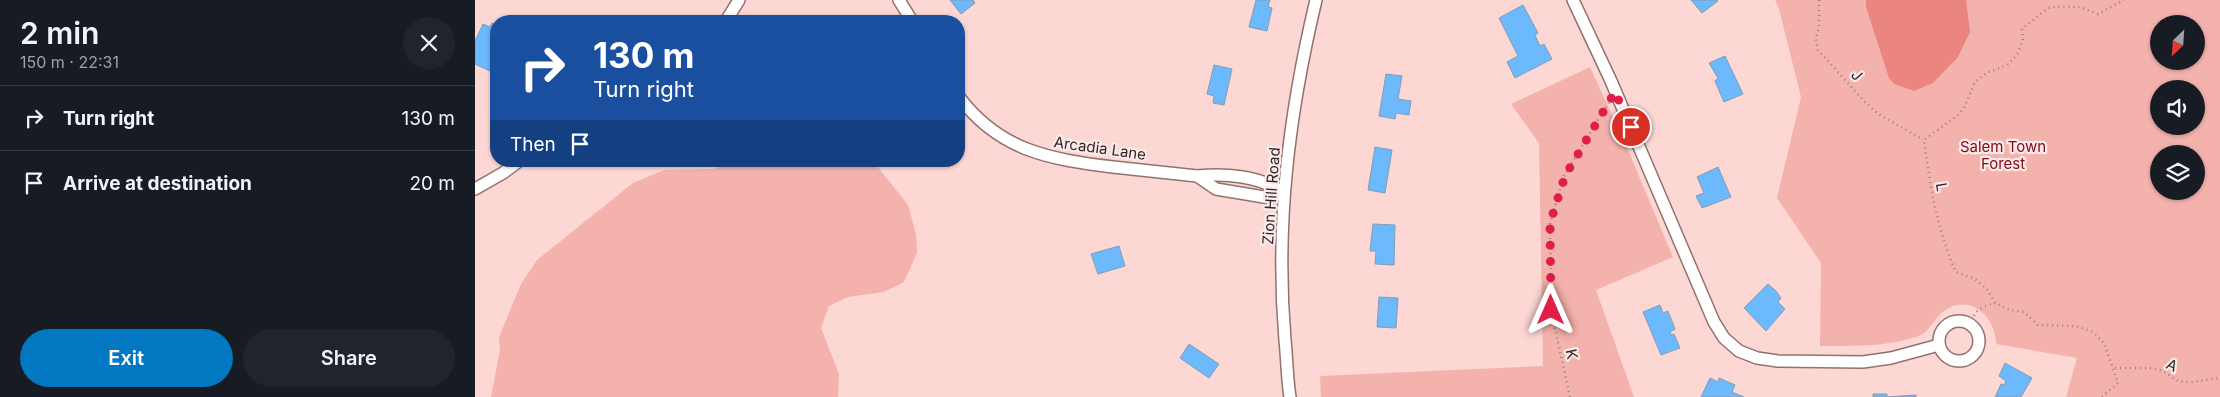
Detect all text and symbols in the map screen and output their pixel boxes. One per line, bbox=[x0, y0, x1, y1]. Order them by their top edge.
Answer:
text: 2 min bbox=[20, 15, 99, 51]
north arrow bbox=[2150, 15, 2205, 70]
map controls bbox=[2150, 15, 2205, 200]
button: close bbox=[403, 17, 455, 69]
text: 130 m bbox=[593, 34, 695, 76]
icon: right bbox=[510, 35, 575, 100]
text: 150 m · 22:31 bbox=[20, 52, 119, 72]
street label: J bbox=[1847, 65, 1867, 85]
text: Turn right bbox=[593, 76, 694, 102]
button: sound bbox=[2150, 80, 2205, 135]
icon: right bbox=[20, 104, 48, 132]
pin bbox=[1610, 106, 1652, 148]
text: Turn right bbox=[63, 107, 154, 130]
text: 130 m bbox=[402, 107, 455, 130]
icon: arrive bbox=[1617, 113, 1645, 141]
icon: arrive bbox=[566, 130, 594, 158]
street label: Arcadia Lane bbox=[1053, 132, 1147, 164]
text: Then bbox=[510, 133, 556, 156]
park label: Salem Town Forest bbox=[1960, 137, 2046, 173]
button: layers bbox=[2150, 145, 2205, 200]
street label: Zion Hill Road bbox=[1258, 147, 1284, 245]
icon: arrive bbox=[20, 169, 48, 197]
text: Arrive at destination bbox=[63, 172, 252, 195]
text: 20 m bbox=[409, 172, 455, 195]
street label: L bbox=[1932, 181, 1952, 193]
position arrow bbox=[1524, 283, 1576, 335]
button: Exit bbox=[20, 329, 233, 387]
button: Share bbox=[243, 329, 455, 387]
street label: K bbox=[1562, 347, 1582, 361]
street label: A bbox=[2163, 354, 2181, 376]

